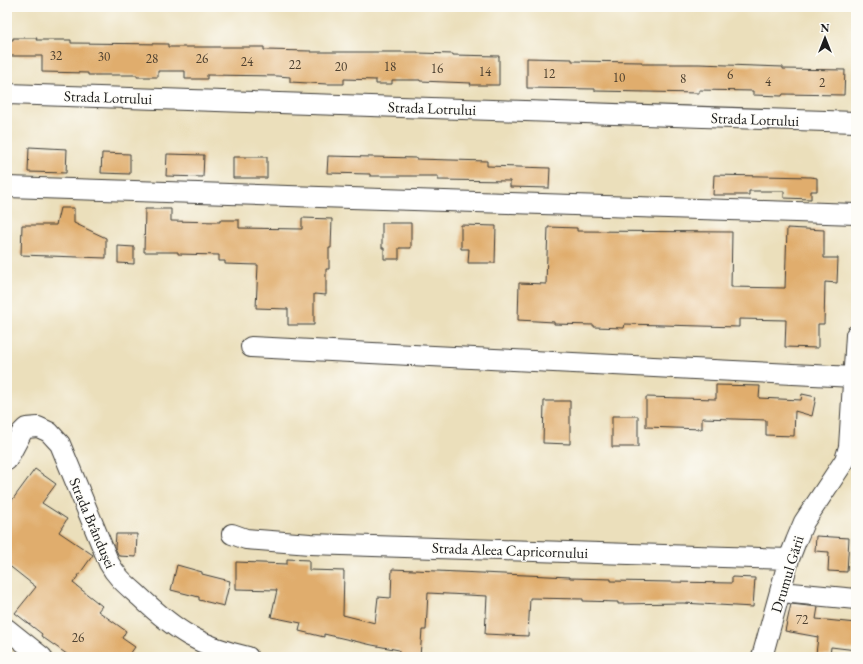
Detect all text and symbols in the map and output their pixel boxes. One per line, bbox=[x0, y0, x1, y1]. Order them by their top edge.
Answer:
north arrow bbox=[805, 18, 845, 58]
text: N bbox=[821, 21, 830, 35]
house number: 32 bbox=[50, 47, 63, 64]
house number: 30 bbox=[98, 48, 110, 65]
house number: 28 bbox=[146, 50, 158, 67]
house number: 26 bbox=[196, 50, 208, 67]
house number: 24 bbox=[241, 53, 254, 70]
house number: 22 bbox=[289, 56, 302, 73]
house number: 20 bbox=[335, 58, 347, 75]
house number: 18 bbox=[384, 58, 396, 75]
house number: 16 bbox=[431, 60, 443, 77]
house number: 14 bbox=[479, 63, 492, 80]
house number: 12 bbox=[543, 65, 556, 82]
house number: 6 bbox=[727, 66, 733, 83]
house number: 10 bbox=[613, 69, 625, 86]
house number: 8 bbox=[680, 70, 686, 87]
house number: 4 bbox=[765, 73, 772, 90]
house number: 2 bbox=[819, 74, 826, 91]
street label: Strada Lotrului bbox=[64, 86, 153, 108]
street label: Strada Lotrului bbox=[388, 97, 477, 119]
street label: Strada Lotrului bbox=[711, 108, 800, 130]
street label: Strada Brândușei bbox=[65, 475, 121, 572]
street label: Drumul Gării bbox=[766, 533, 808, 615]
street label: Strada Aleea Capricornului bbox=[432, 538, 589, 562]
house number: 72 bbox=[796, 611, 809, 628]
house number: 26 bbox=[72, 629, 84, 646]

